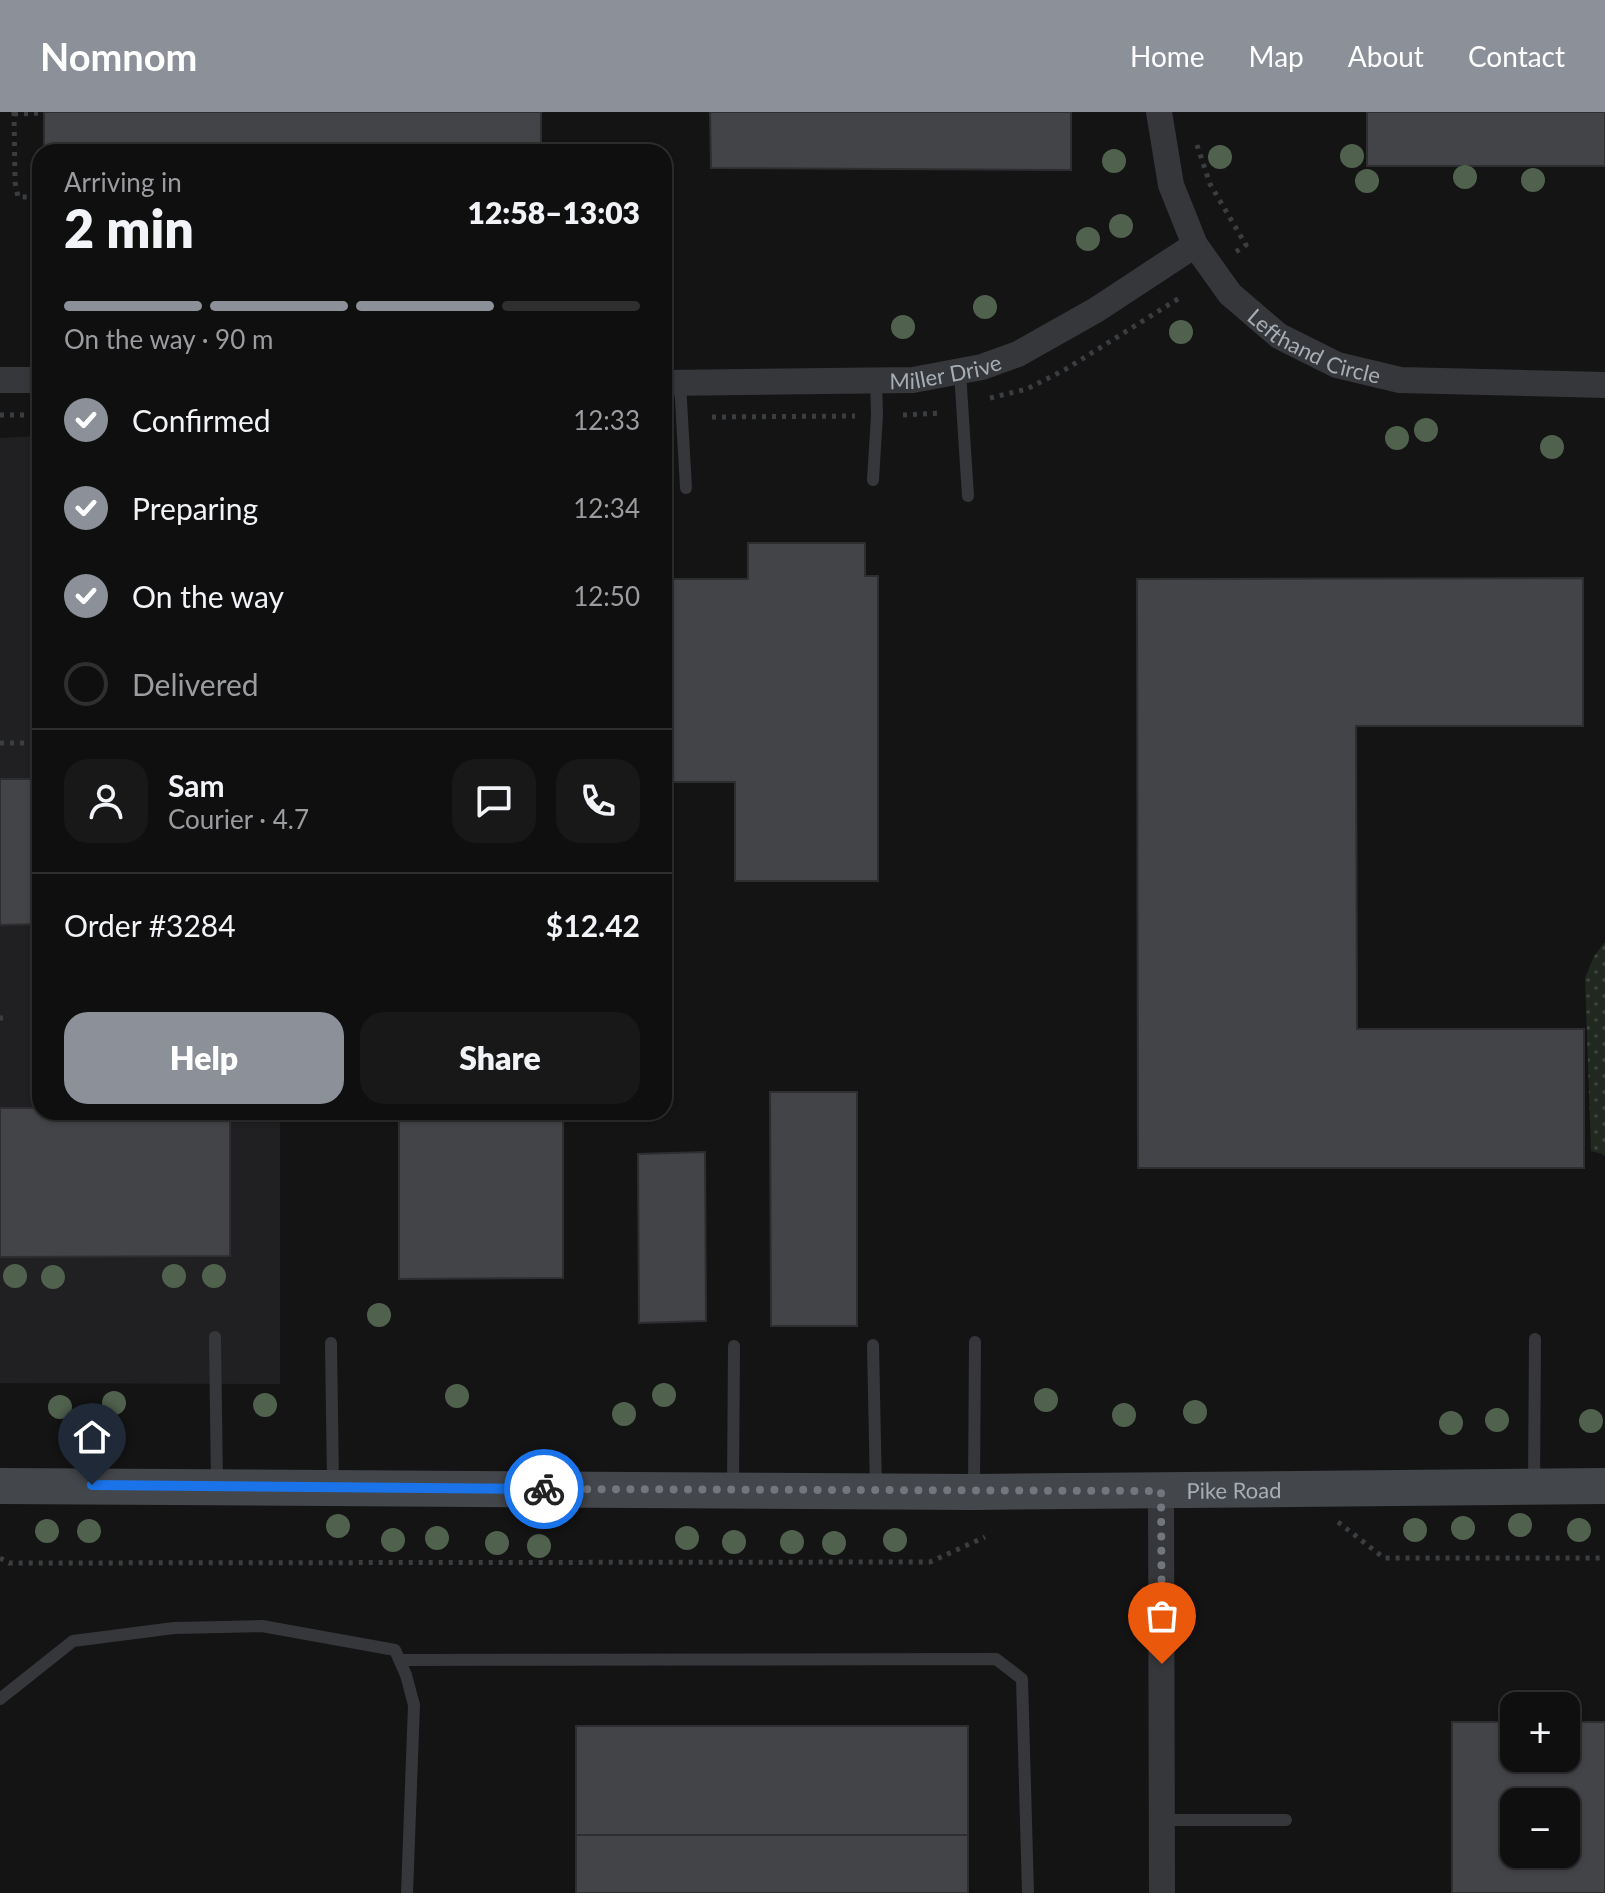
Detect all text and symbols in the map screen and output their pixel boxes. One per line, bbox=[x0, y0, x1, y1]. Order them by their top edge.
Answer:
text: Nomnom bbox=[40, 33, 197, 79]
text: Home bbox=[1130, 39, 1205, 73]
text: Map bbox=[1249, 39, 1304, 73]
text: About bbox=[1348, 39, 1424, 73]
text: Contact bbox=[1468, 39, 1565, 73]
text: Arriving in bbox=[64, 166, 182, 198]
text: 12:58–13:03 bbox=[467, 194, 640, 230]
text: 2 min bbox=[64, 197, 194, 259]
street label: Lefthand Circle bbox=[1243, 302, 1383, 388]
text: On the way · 90 m bbox=[64, 323, 273, 355]
street label: Miller Drive bbox=[889, 348, 1005, 394]
icon: check bbox=[64, 398, 108, 442]
text: Confirmed bbox=[132, 402, 271, 438]
text: 12:33 bbox=[573, 404, 640, 436]
icon: check bbox=[64, 486, 108, 530]
text: Preparing bbox=[132, 490, 258, 526]
text: 12:34 bbox=[573, 492, 640, 524]
icon: check bbox=[64, 574, 108, 618]
text: On the way bbox=[132, 578, 284, 614]
text: 12:50 bbox=[573, 580, 640, 612]
text: Delivered bbox=[132, 666, 259, 702]
button: person bbox=[64, 759, 148, 843]
button: chat bbox=[452, 759, 536, 843]
button: phone bbox=[556, 759, 640, 843]
text: Sam bbox=[168, 767, 225, 803]
text: Courier · 4.7 bbox=[168, 803, 309, 835]
text: Order #3284 bbox=[64, 907, 236, 943]
text: $12.42 bbox=[546, 907, 640, 943]
button: Help bbox=[64, 1012, 344, 1104]
button: Share bbox=[360, 1012, 640, 1104]
pin bbox=[58, 1403, 126, 1485]
icon: home bbox=[70, 1415, 114, 1459]
courier bbox=[504, 1449, 584, 1529]
icon: bike bbox=[522, 1467, 566, 1511]
street label: Pike Road bbox=[1186, 1476, 1282, 1503]
pin bbox=[1128, 1582, 1196, 1664]
icon: bag bbox=[1140, 1594, 1184, 1638]
map controls bbox=[1500, 1692, 1580, 1868]
button: + bbox=[1500, 1692, 1580, 1772]
button: − bbox=[1500, 1788, 1580, 1868]

